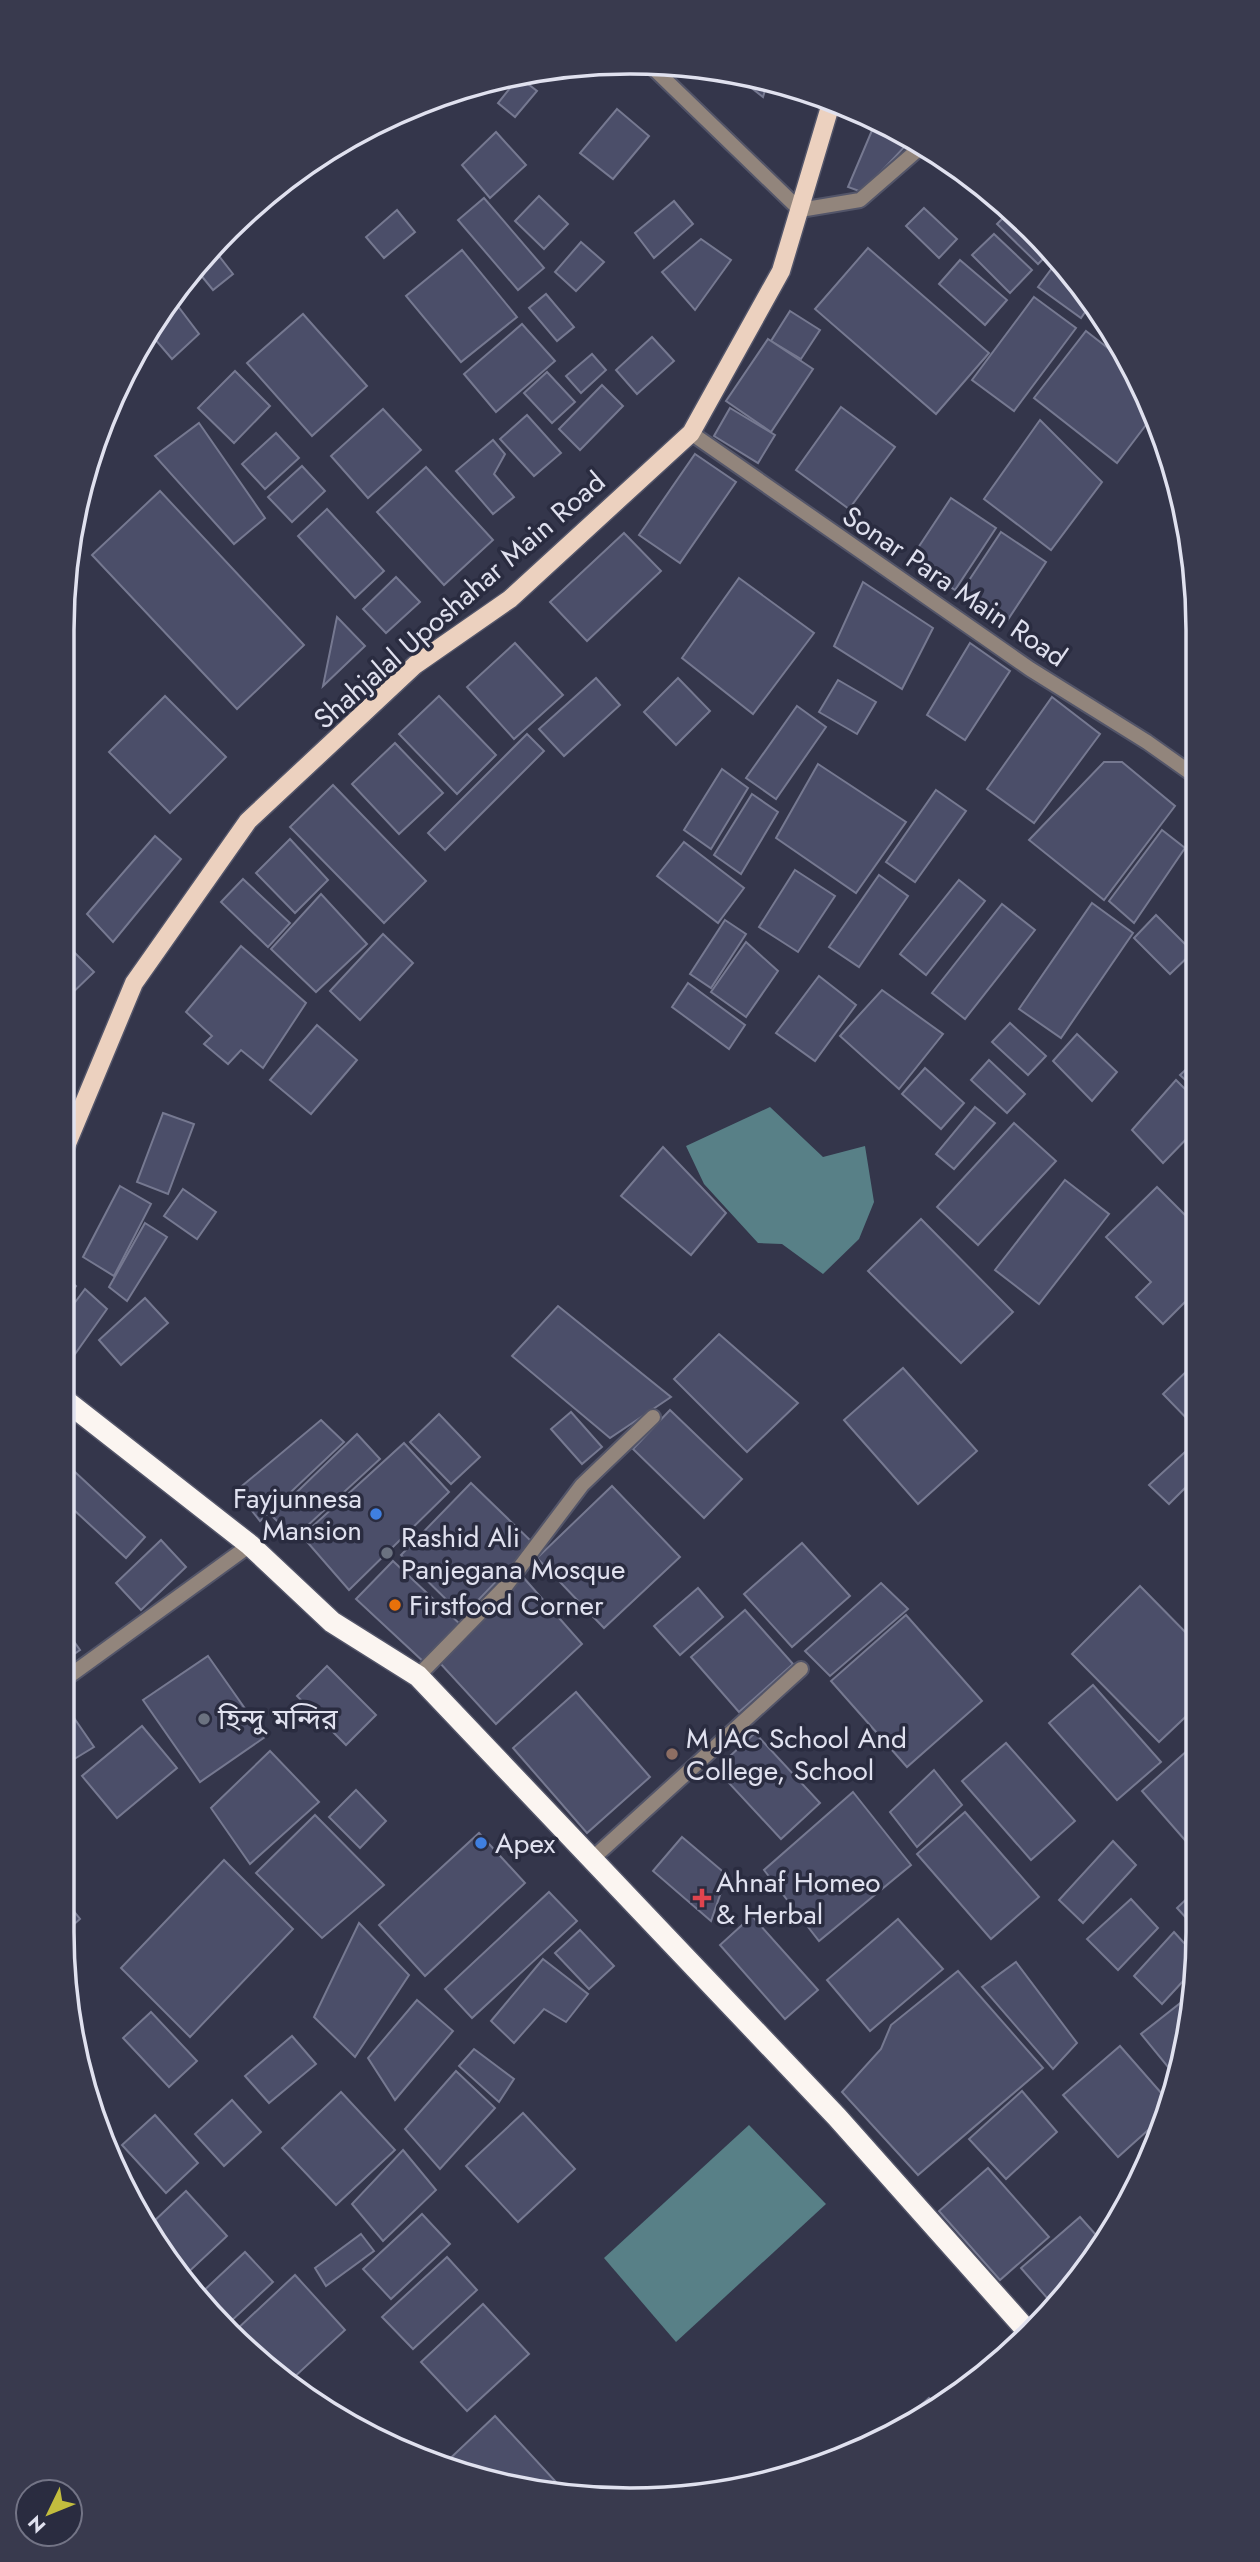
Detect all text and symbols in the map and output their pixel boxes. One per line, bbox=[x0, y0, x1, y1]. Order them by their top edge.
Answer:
street label: Shahjalal Uposhahar Main Road bbox=[304, 462, 614, 739]
street label: Sonar Para Main Road bbox=[834, 496, 1075, 677]
place label: Fayjunnesa Mansion bbox=[233, 1478, 362, 1551]
marker: Fayjunnesa Mansion bbox=[368, 1506, 384, 1522]
place label: Rashid Ali Panjegana Mosque bbox=[401, 1517, 625, 1590]
marker: Rashid Ali Panjegana Mosque bbox=[379, 1545, 395, 1561]
place label: Firstfood Corner bbox=[409, 1585, 604, 1626]
marker: Firstfood Corner bbox=[387, 1597, 403, 1613]
place label: হিন্দু মন্দির bbox=[217, 1699, 338, 1740]
marker: হিন্দু মন্দির bbox=[196, 1711, 212, 1727]
place label: M JAC School And College, School bbox=[686, 1718, 907, 1791]
marker: M JAC School And College, School bbox=[664, 1746, 680, 1762]
place label: Apex bbox=[495, 1823, 555, 1864]
marker: Apex bbox=[473, 1835, 489, 1851]
place label: Ahnaf Homeo & Herbal bbox=[716, 1862, 881, 1935]
marker: Ahnaf Homeo & Herbal bbox=[694, 1890, 710, 1906]
north arrow bbox=[14, 2478, 84, 2548]
text: N bbox=[22, 2510, 52, 2539]

